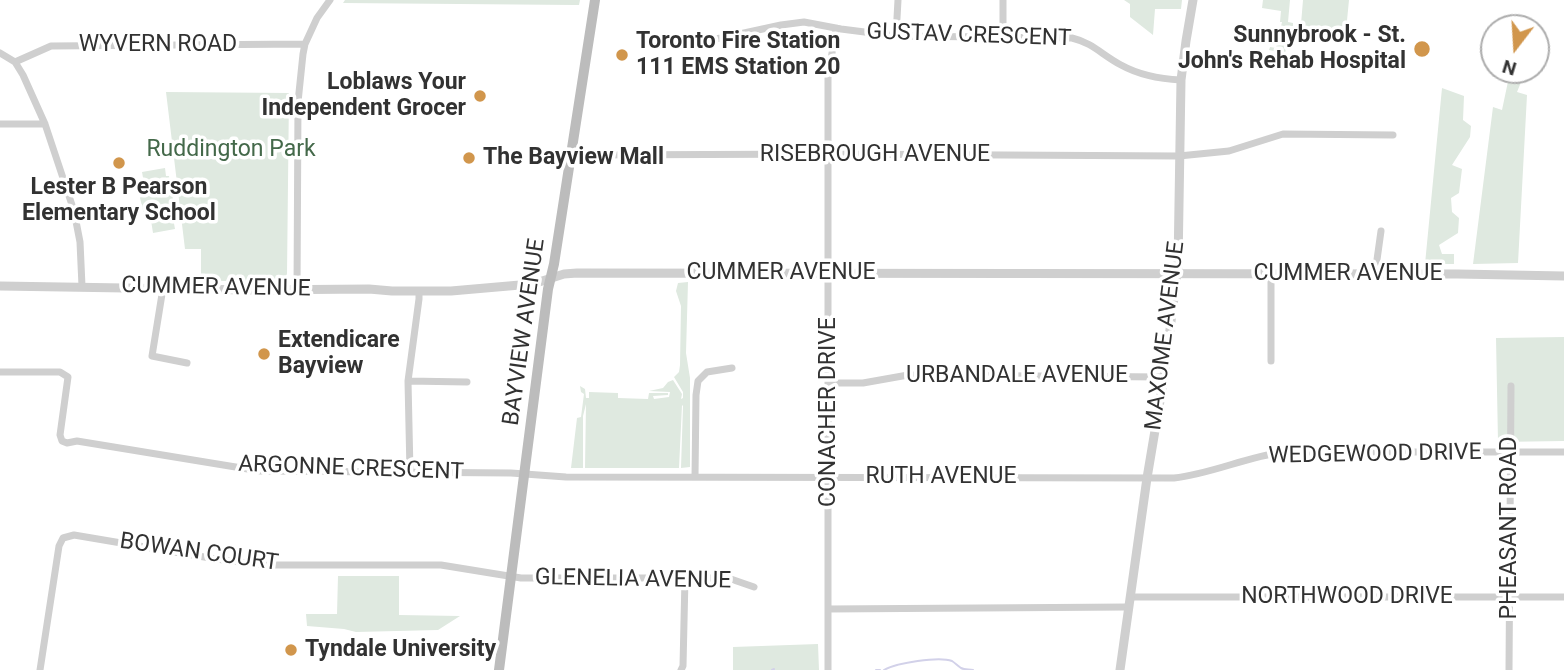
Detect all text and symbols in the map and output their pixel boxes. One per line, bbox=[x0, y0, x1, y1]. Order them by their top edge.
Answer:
north arrow bbox=[1480, 14, 1550, 84]
street label: GUSTAV CRESCENT bbox=[866, 19, 1072, 53]
place label: Sunnybrook - St. John's Rehab Hospital bbox=[1178, 22, 1406, 76]
place label: Toronto Fire Station 111 EMS Station 20 bbox=[636, 28, 840, 82]
street label: WYVERN ROAD bbox=[79, 31, 237, 59]
marker: Sunnybrook - St. John's Rehab Hospital bbox=[1412, 39, 1432, 59]
marker: Toronto Fire Station 111 EMS Station 20 bbox=[614, 47, 630, 63]
text: N bbox=[1500, 55, 1519, 81]
place label: Loblaws Your Independent Grocer bbox=[261, 69, 466, 123]
marker: Loblaws Your Independent Grocer bbox=[472, 88, 488, 104]
park label: Ruddington Park bbox=[146, 136, 316, 164]
street label: RISEBROUGH AVENUE bbox=[760, 141, 990, 169]
place label: The Bayview Mall bbox=[483, 144, 664, 172]
marker: The Bayview Mall bbox=[461, 150, 477, 166]
marker: Lester B Pearson Elementary School bbox=[111, 155, 127, 171]
place label: Lester B Pearson Elementary School bbox=[22, 174, 216, 228]
street label: BAYVIEW AVENUE bbox=[498, 237, 552, 427]
street label: MAXOME AVENUE bbox=[1141, 240, 1191, 432]
street label: CUMMER AVENUE bbox=[686, 259, 876, 287]
street label: CUMMER AVENUE bbox=[1253, 260, 1443, 288]
street label: CUMMER AVENUE bbox=[121, 273, 311, 303]
street label: CONACHER DRIVE bbox=[815, 317, 843, 507]
place label: Extendicare Bayview bbox=[278, 327, 400, 381]
marker: Extendicare Bayview bbox=[256, 346, 272, 362]
street label: URBANDALE AVENUE bbox=[906, 362, 1128, 390]
street label: PHEASANT ROAD bbox=[1496, 436, 1524, 620]
street label: WEDGEWOOD DRIVE bbox=[1268, 439, 1482, 471]
street label: ARGONNE CRESCENT bbox=[238, 451, 464, 487]
street label: RUTH AVENUE bbox=[865, 463, 1017, 491]
street label: BOWAN COURT bbox=[118, 528, 280, 578]
street label: GLENELIA AVENUE bbox=[535, 564, 731, 596]
street label: NORTHWOOD DRIVE bbox=[1241, 583, 1453, 611]
place label: Tyndale University bbox=[305, 636, 496, 664]
marker: Tyndale University bbox=[283, 642, 299, 658]

